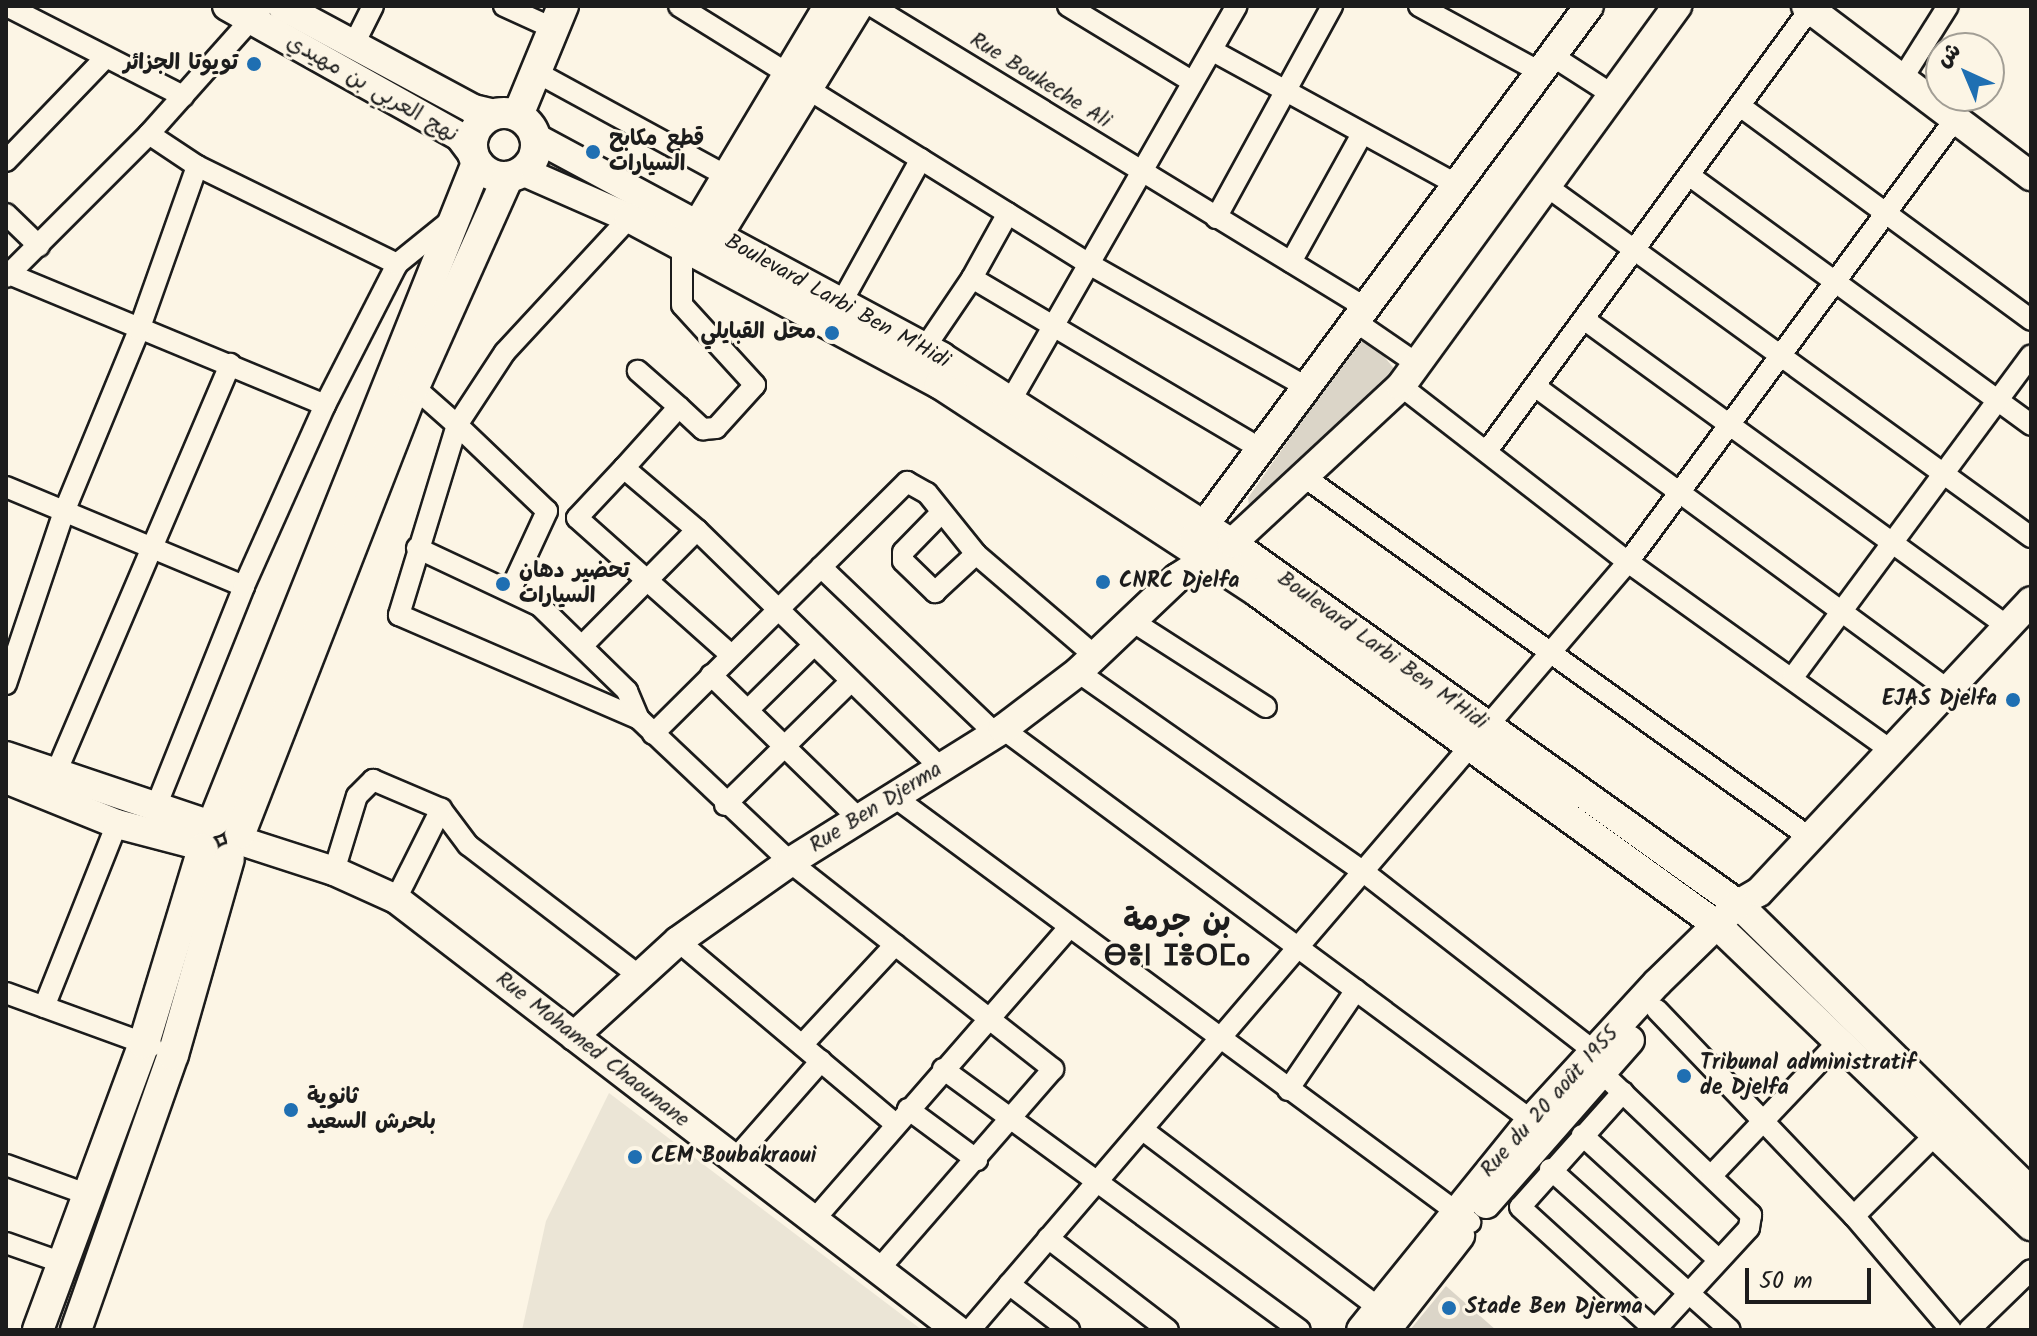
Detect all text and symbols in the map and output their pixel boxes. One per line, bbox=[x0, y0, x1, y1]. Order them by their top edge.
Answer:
street label: Rue Boukeche Ali bbox=[965, 27, 1115, 135]
street label: نهج العربي بن مهيدي bbox=[282, 29, 462, 149]
north arrow bbox=[1925, 32, 2005, 112]
text: ش bbox=[1929, 35, 1970, 77]
place label: تويوتا الجزائر bbox=[124, 51, 238, 77]
marker: تويوتا الجزائر bbox=[245, 55, 263, 73]
place label: قطع مكابح السيارات bbox=[609, 126, 704, 178]
marker: قطع مكابح السيارات bbox=[584, 143, 602, 161]
street label: Boulevard Larbi Ben M'Hidi bbox=[720, 229, 954, 375]
place label: محل القبايلي bbox=[701, 320, 816, 346]
marker: محل القبايلي bbox=[823, 324, 841, 342]
place label: تحضير دهان السيارات bbox=[519, 558, 630, 610]
street label: Boulevard Larbi Ben M'Hidi bbox=[1272, 566, 1492, 736]
place label: CNRC Djelfa bbox=[1119, 569, 1239, 595]
marker: CNRC Djelfa bbox=[1094, 573, 1112, 591]
marker: تحضير دهان السيارات bbox=[494, 575, 512, 593]
place label: EJAS Djelfa bbox=[1882, 687, 1997, 713]
marker: EJAS Djelfa bbox=[2004, 691, 2022, 709]
street label: Rue Ben Djerma bbox=[805, 757, 947, 859]
district label: بن جرمة ⴱⴻⵏ ⵊⴻⵔⵎⴰ bbox=[1103, 904, 1251, 974]
street label: Rue Mohamed Chaounane bbox=[490, 966, 694, 1134]
street label: Rue du 20 août 1955 bbox=[1475, 1021, 1625, 1183]
place label: Tribunal administratif de Djelfa bbox=[1700, 1050, 1916, 1102]
marker: Tribunal administratif de Djelfa bbox=[1675, 1067, 1693, 1085]
place label: ثانوية بلحرش السعيد bbox=[307, 1084, 436, 1136]
marker: ثانوية بلحرش السعيد bbox=[282, 1101, 300, 1119]
place label: CEM Boubakraoui bbox=[651, 1144, 816, 1170]
marker: CEM Boubakraoui bbox=[626, 1148, 644, 1166]
scale bar bbox=[1749, 1252, 1875, 1302]
text: 50 m bbox=[1759, 1262, 1813, 1301]
place label: Stade Ben Djerma bbox=[1465, 1295, 1643, 1321]
marker: Stade Ben Djerma bbox=[1440, 1299, 1458, 1317]

